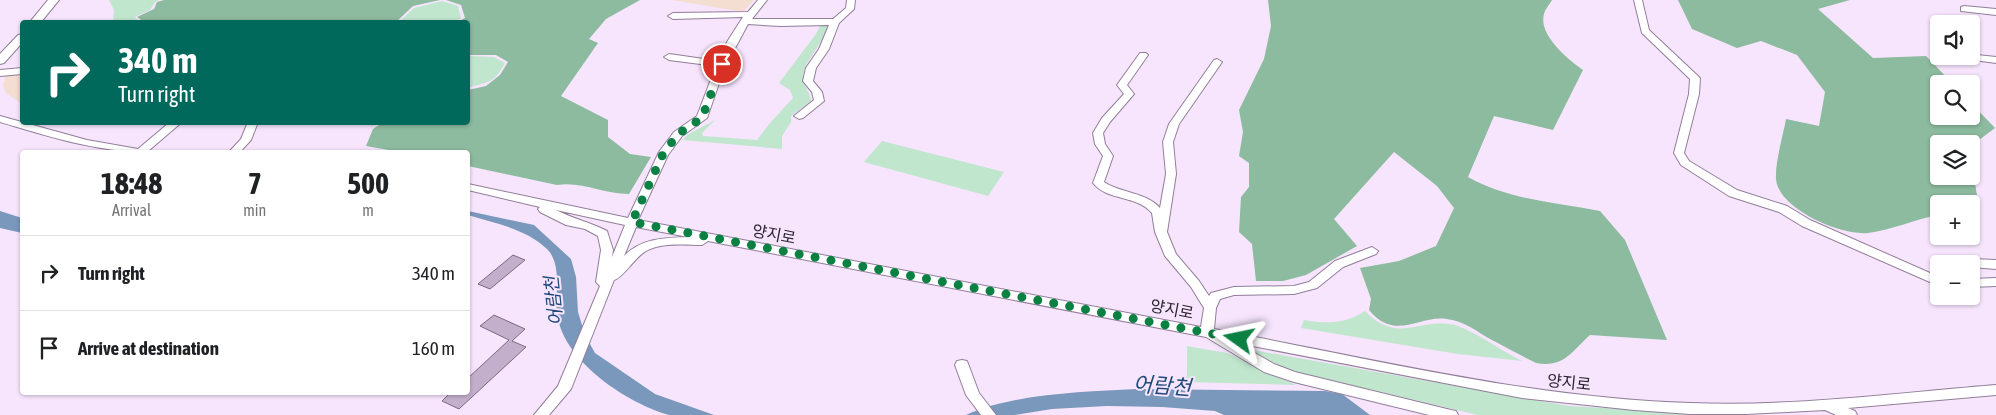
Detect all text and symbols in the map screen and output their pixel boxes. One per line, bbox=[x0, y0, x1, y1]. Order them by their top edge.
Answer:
map controls bbox=[1930, 15, 1980, 305]
button: sound bbox=[1930, 15, 1980, 65]
icon: right bbox=[35, 40, 100, 105]
text: 340 m bbox=[118, 40, 197, 80]
pin bbox=[701, 43, 743, 85]
icon: arrive bbox=[708, 50, 736, 78]
button: search bbox=[1930, 75, 1980, 125]
text: Turn right bbox=[118, 81, 195, 107]
button: layers bbox=[1930, 135, 1980, 185]
text: 18:48 bbox=[101, 166, 162, 200]
text: 7 bbox=[248, 166, 262, 200]
text: 500 bbox=[347, 166, 389, 200]
button: + bbox=[1930, 195, 1980, 245]
text: Arrival bbox=[112, 201, 151, 219]
text: min bbox=[243, 201, 266, 219]
text: m bbox=[362, 201, 374, 219]
street label: 양지로 bbox=[751, 221, 798, 247]
button: − bbox=[1930, 255, 1980, 305]
icon: right bbox=[35, 259, 63, 287]
text: Turn right bbox=[78, 262, 145, 284]
text: 340 m bbox=[412, 262, 455, 284]
water label: 어람천 bbox=[540, 273, 567, 327]
street label: 양지로 bbox=[1149, 296, 1196, 322]
position arrow bbox=[1212, 312, 1264, 364]
icon: arrive bbox=[35, 334, 63, 362]
text: Arrive at destination bbox=[78, 337, 219, 359]
text: 160 m bbox=[412, 337, 455, 359]
water label: 어람천 bbox=[1132, 371, 1194, 399]
street label: 양지로 bbox=[1546, 371, 1592, 393]

